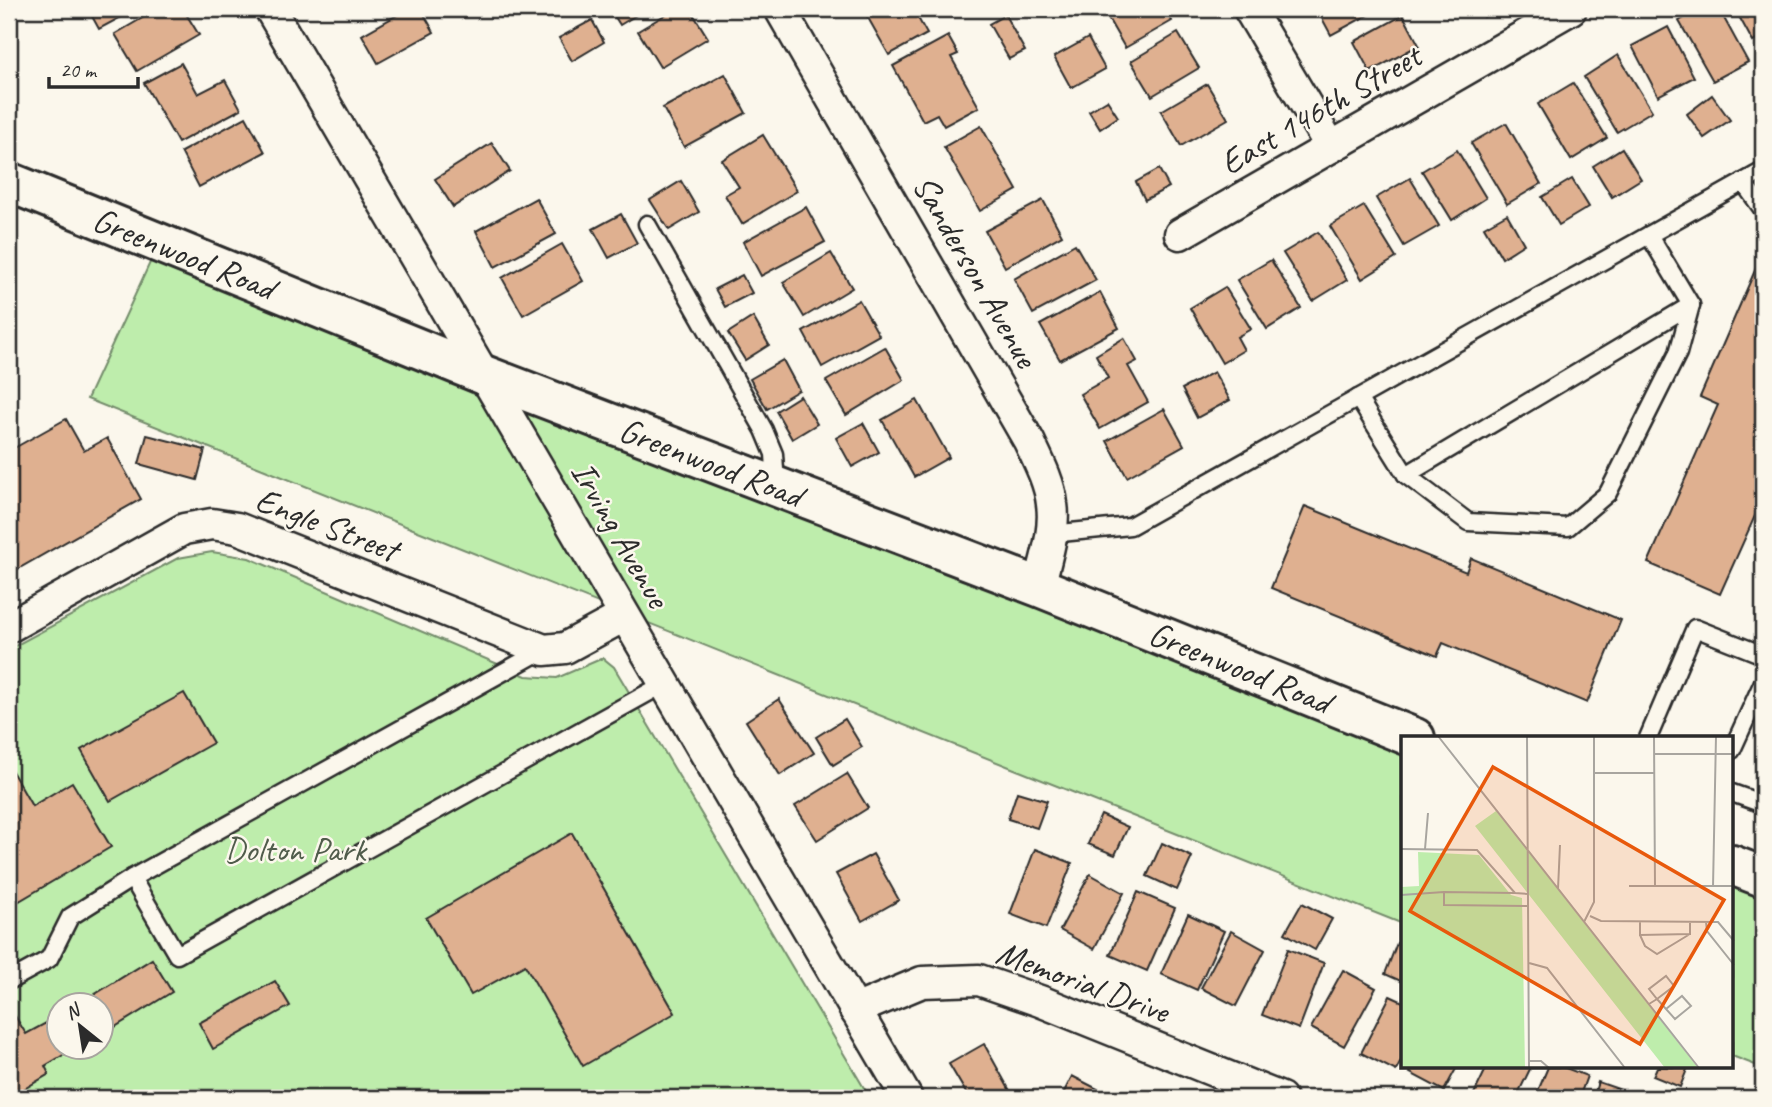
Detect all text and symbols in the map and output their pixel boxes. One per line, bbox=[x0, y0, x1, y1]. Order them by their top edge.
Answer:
street label: East 146th Street bbox=[1212, 32, 1432, 185]
scale bar bbox=[49, 46, 138, 90]
text: 20 m bbox=[60, 57, 98, 83]
street label: Sanderson Avenue bbox=[902, 167, 1050, 378]
street label: Greenwood Road bbox=[86, 197, 286, 312]
street label: Greenwood Road bbox=[613, 407, 813, 520]
street label: Irving Avenue bbox=[561, 453, 682, 618]
street label: Engle Street bbox=[249, 477, 408, 574]
street label: Greenwood Road bbox=[1142, 611, 1342, 726]
inset map bbox=[1401, 736, 1734, 1068]
park label: Dolton Park bbox=[224, 827, 368, 872]
street label: Memorial Drive bbox=[991, 930, 1178, 1034]
north arrow bbox=[46, 992, 116, 1062]
text: N bbox=[61, 997, 86, 1025]

